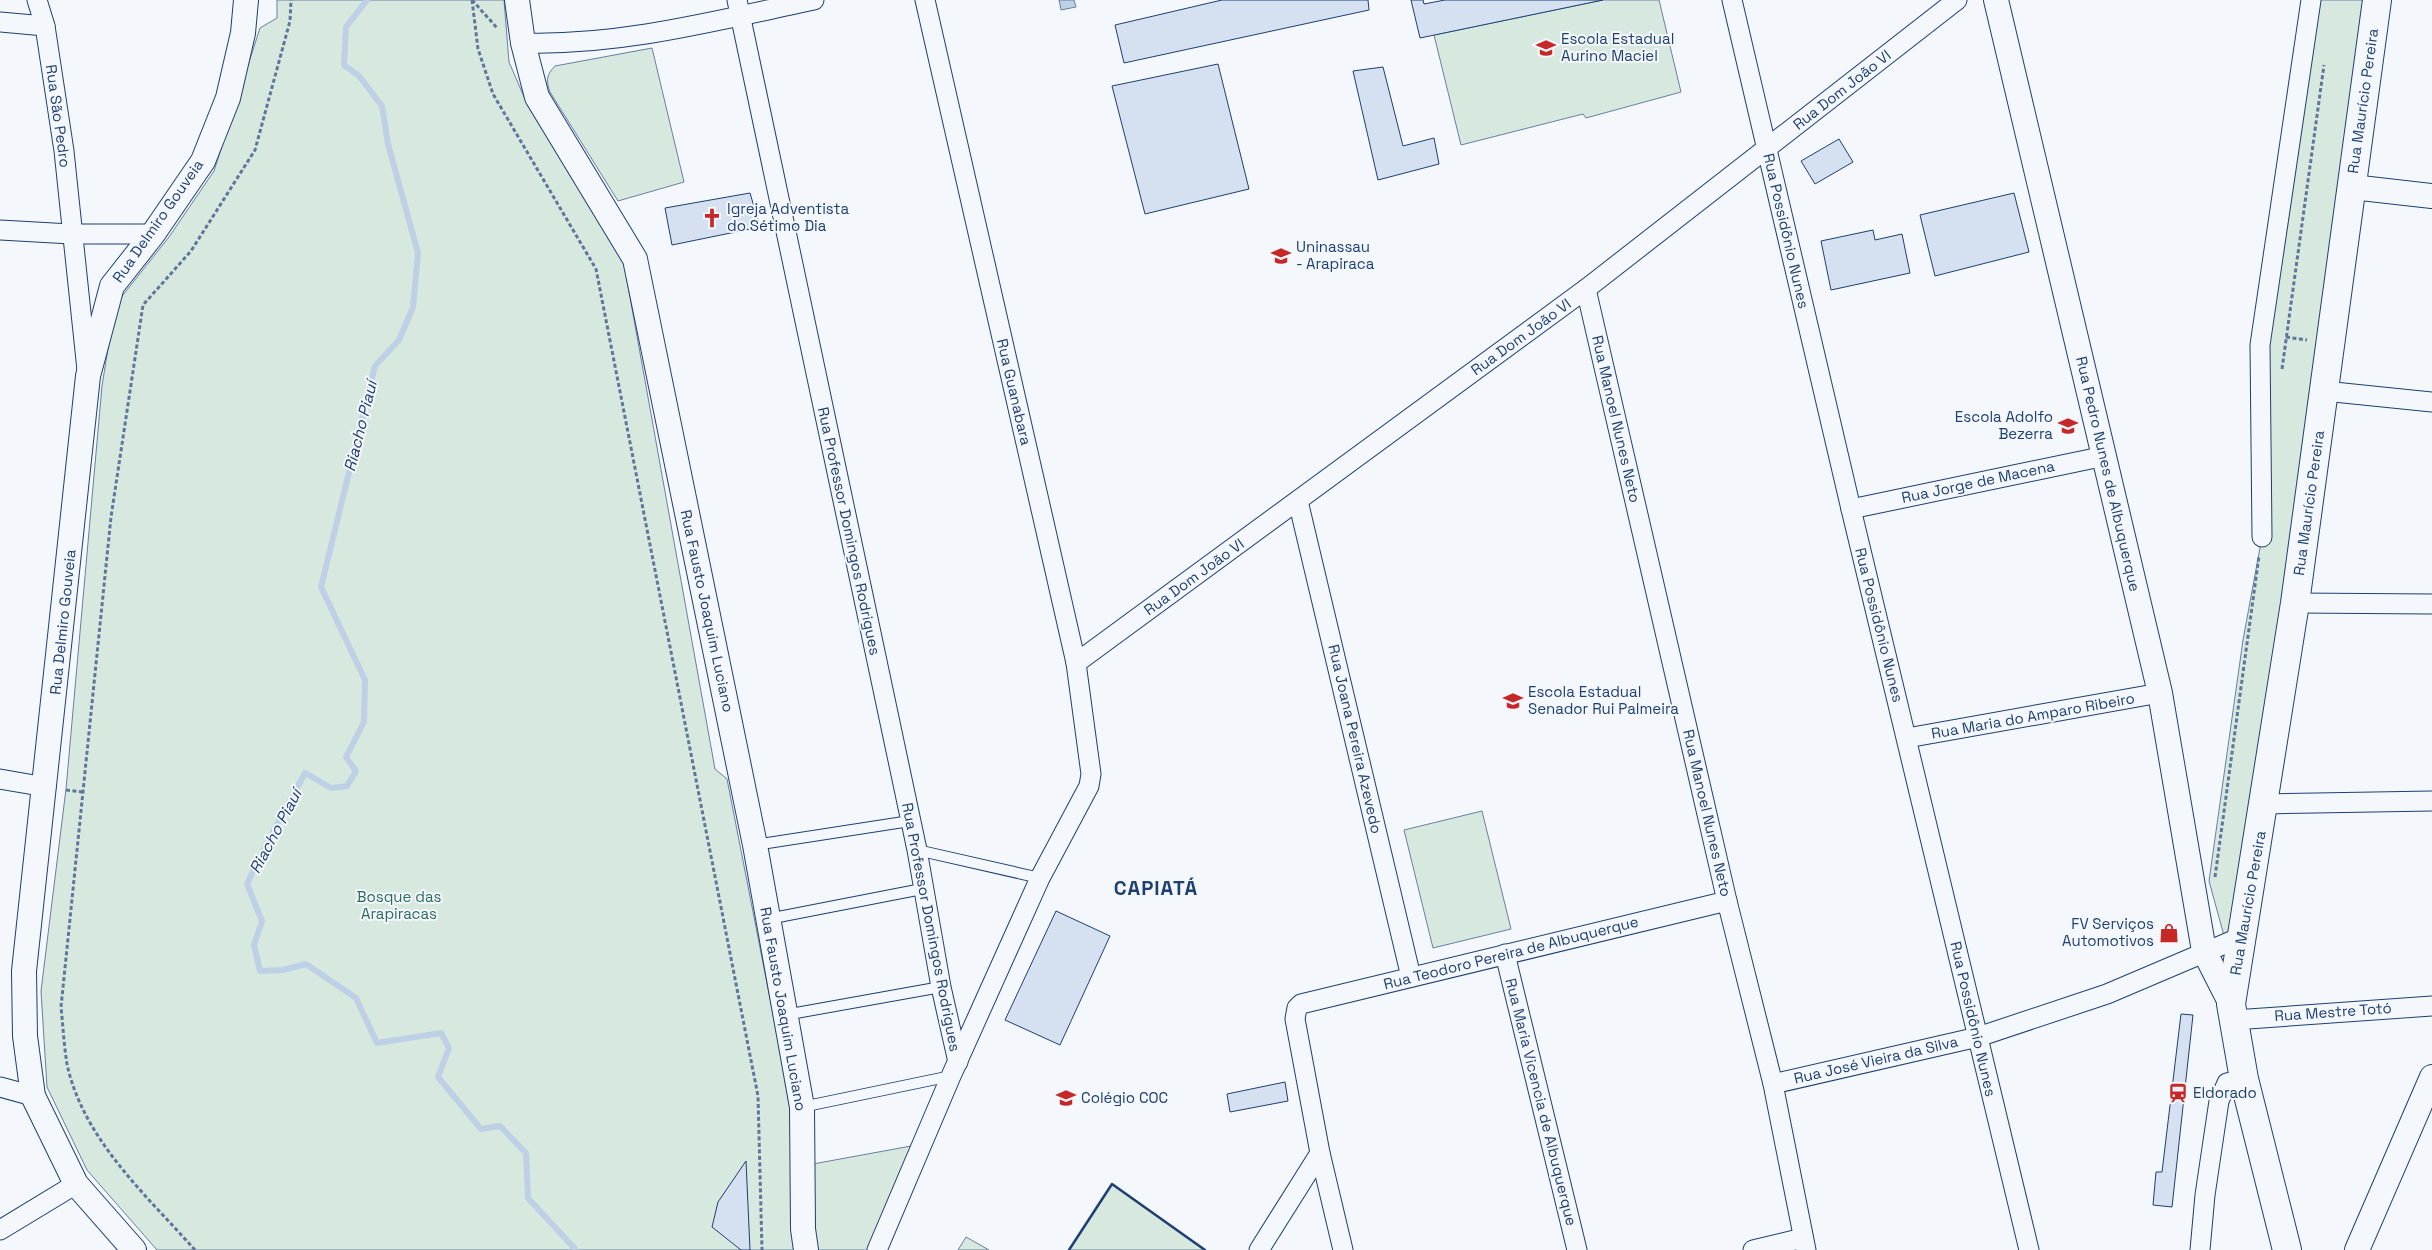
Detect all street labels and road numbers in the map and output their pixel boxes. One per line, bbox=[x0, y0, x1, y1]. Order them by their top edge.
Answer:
street label: Rua Maurício Pereira bbox=[2343, 27, 2382, 175]
street label: Rua Dom João VI bbox=[1789, 45, 1894, 134]
street label: Rua São Pedro bbox=[42, 63, 75, 169]
street label: Rua Possidônio Nunes bbox=[1759, 151, 1814, 310]
street label: Rua Delmiro Gouveia bbox=[108, 155, 207, 286]
street label: Rua Dom João VI bbox=[1467, 294, 1574, 379]
street label: Rua Manoel Nunes Neto bbox=[1588, 333, 1645, 504]
street label: Rua Guanabara bbox=[993, 337, 1036, 447]
street label: Rua Pedro Nunes de Albuquerque bbox=[2072, 354, 2145, 593]
street label: Rua Professor Domingos Rodrigues bbox=[814, 405, 885, 657]
street label: Rua Maurício Pereira bbox=[2289, 429, 2328, 577]
street label: Rua Jorge de Macena bbox=[1900, 456, 2057, 507]
street label: Rua Fausto Joaquim Luciano bbox=[677, 508, 738, 714]
street label: Rua Dom João VI bbox=[1140, 534, 1247, 619]
street label: Rua Possidônio Nunes bbox=[1851, 546, 1908, 704]
street label: Rua Delmiro Gouveia bbox=[45, 548, 80, 696]
street label: Rua Joana Pereira Azevedo bbox=[1324, 642, 1387, 835]
street label: Rua Maria do Amparo Ribeiro bbox=[1930, 688, 2136, 743]
street label: Rua Manoel Nunes Neto bbox=[1679, 727, 1736, 898]
street label: Rua Professor Domingos Rodrigues bbox=[898, 801, 965, 1053]
street label: Rua Maurício Pereira bbox=[2225, 829, 2270, 977]
street label: Rua Fausto Joaquim Luciano bbox=[756, 905, 811, 1112]
street label: Rua Teodoro Pereira de Albuquerque bbox=[1381, 912, 1640, 993]
street label: Rua Possidônio Nunes bbox=[1946, 939, 2001, 1098]
street label: Rua Maria Vicencia de Albuquerque bbox=[1501, 976, 1582, 1228]
street label: Rua Mestre Totó bbox=[2274, 998, 2392, 1025]
street label: Rua José Vieira da Silva bbox=[1792, 1031, 1960, 1088]

